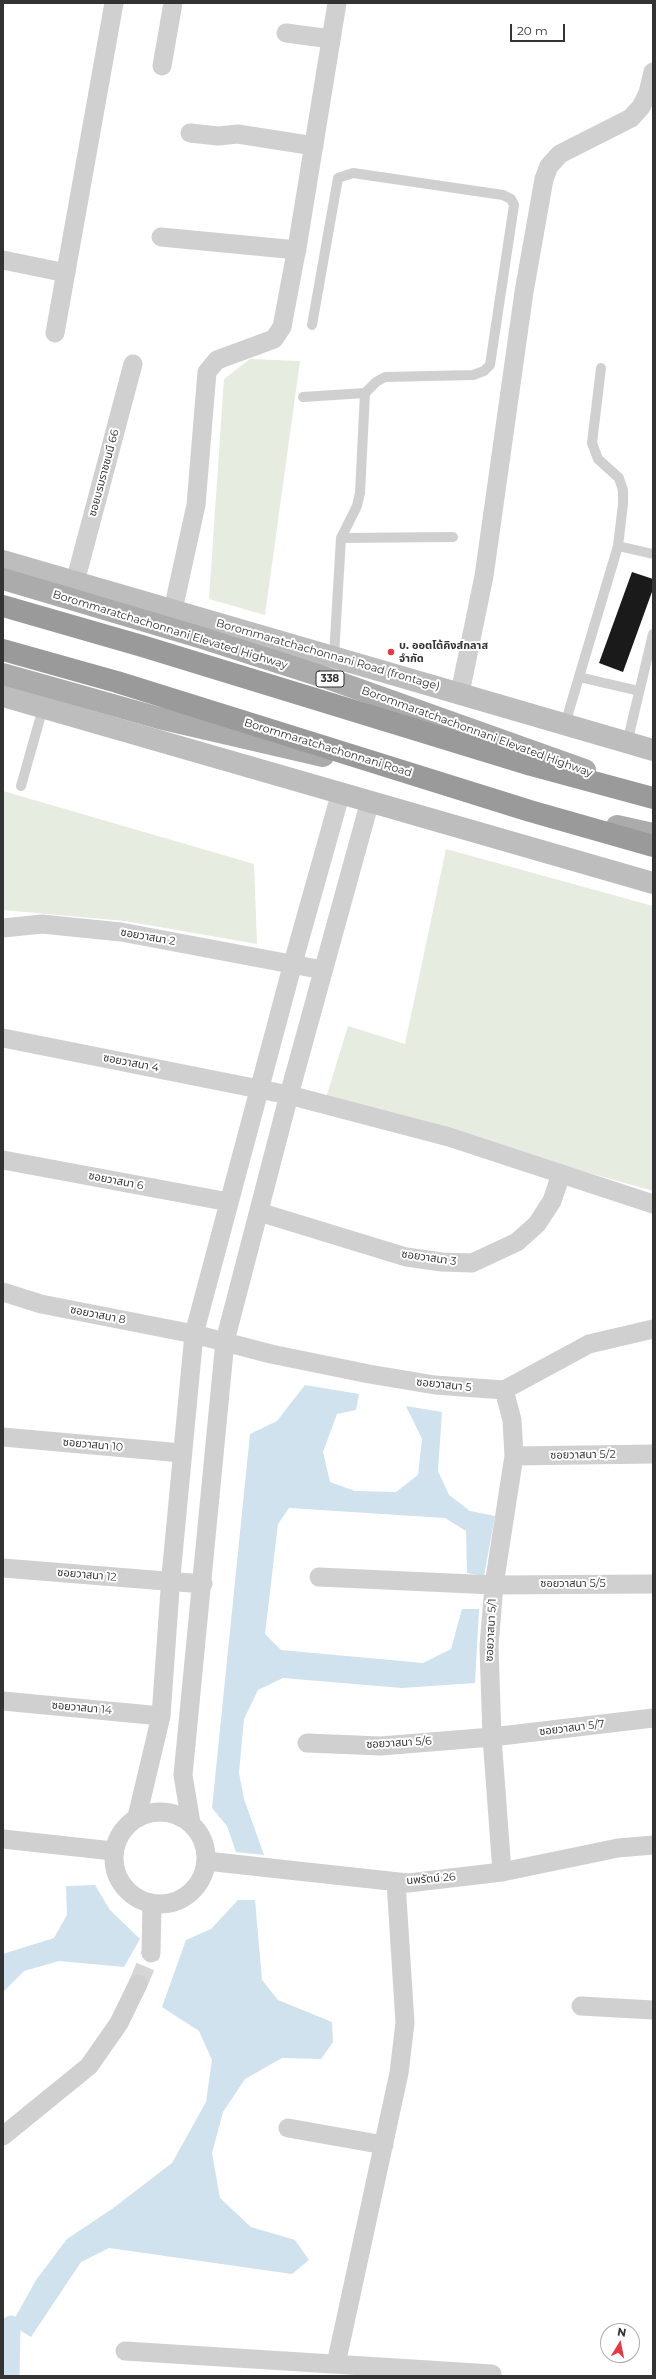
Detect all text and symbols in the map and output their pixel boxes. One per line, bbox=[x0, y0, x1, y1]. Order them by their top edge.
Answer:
scale bar bbox=[512, 16, 567, 42]
text: 20 m bbox=[517, 23, 548, 38]
street label: ซอยบรมราชชนนี 66 bbox=[86, 428, 122, 518]
street label: Borommaratchachonnani Elevated Highway bbox=[51, 588, 289, 672]
street label: Borommaratchachonnani Road (frontage) bbox=[215, 617, 441, 693]
place label: บ. ออตโต้คิงส์กลาส จำกัด bbox=[399, 639, 488, 665]
marker: บ. ออตโต้คิงส์กลาส จำกัด bbox=[386, 647, 396, 657]
road number: 338 bbox=[316, 671, 344, 687]
street label: Borommaratchachonnani Elevated Highway bbox=[360, 684, 594, 780]
street label: Borommaratchachonnani Road bbox=[243, 716, 413, 780]
street label: ซอยวาสนา 2 bbox=[120, 926, 176, 948]
street label: ซอยวาสนา 4 bbox=[102, 1051, 160, 1075]
street label: ซอยวาสนา 6 bbox=[87, 1169, 145, 1193]
street label: ซอยวาสนา 3 bbox=[401, 1248, 457, 1268]
street label: ซอยวาสนา 8 bbox=[69, 1303, 127, 1327]
street label: ซอยวาสนา 5 bbox=[416, 1376, 472, 1394]
street label: ซอยวาสนา 10 bbox=[62, 1436, 124, 1454]
street label: ซอยวาสนา 5/2 bbox=[550, 1448, 616, 1462]
street label: ซอยวาสนา 12 bbox=[57, 1566, 117, 1584]
street label: ซอยวาสนา 5/5 bbox=[540, 1577, 606, 1591]
street label: ซอยวาสนา 5/1 bbox=[483, 1598, 499, 1662]
street label: ซอยวาสนา 14 bbox=[51, 1699, 113, 1717]
street label: ซอยวาสนา 5/7 bbox=[539, 1717, 605, 1739]
street label: ซอยวาสนา 5/6 bbox=[366, 1735, 432, 1751]
street label: นพรัตน์ 26 bbox=[406, 1870, 456, 1888]
north arrow bbox=[600, 2323, 640, 2363]
text: N bbox=[616, 2325, 627, 2340]

